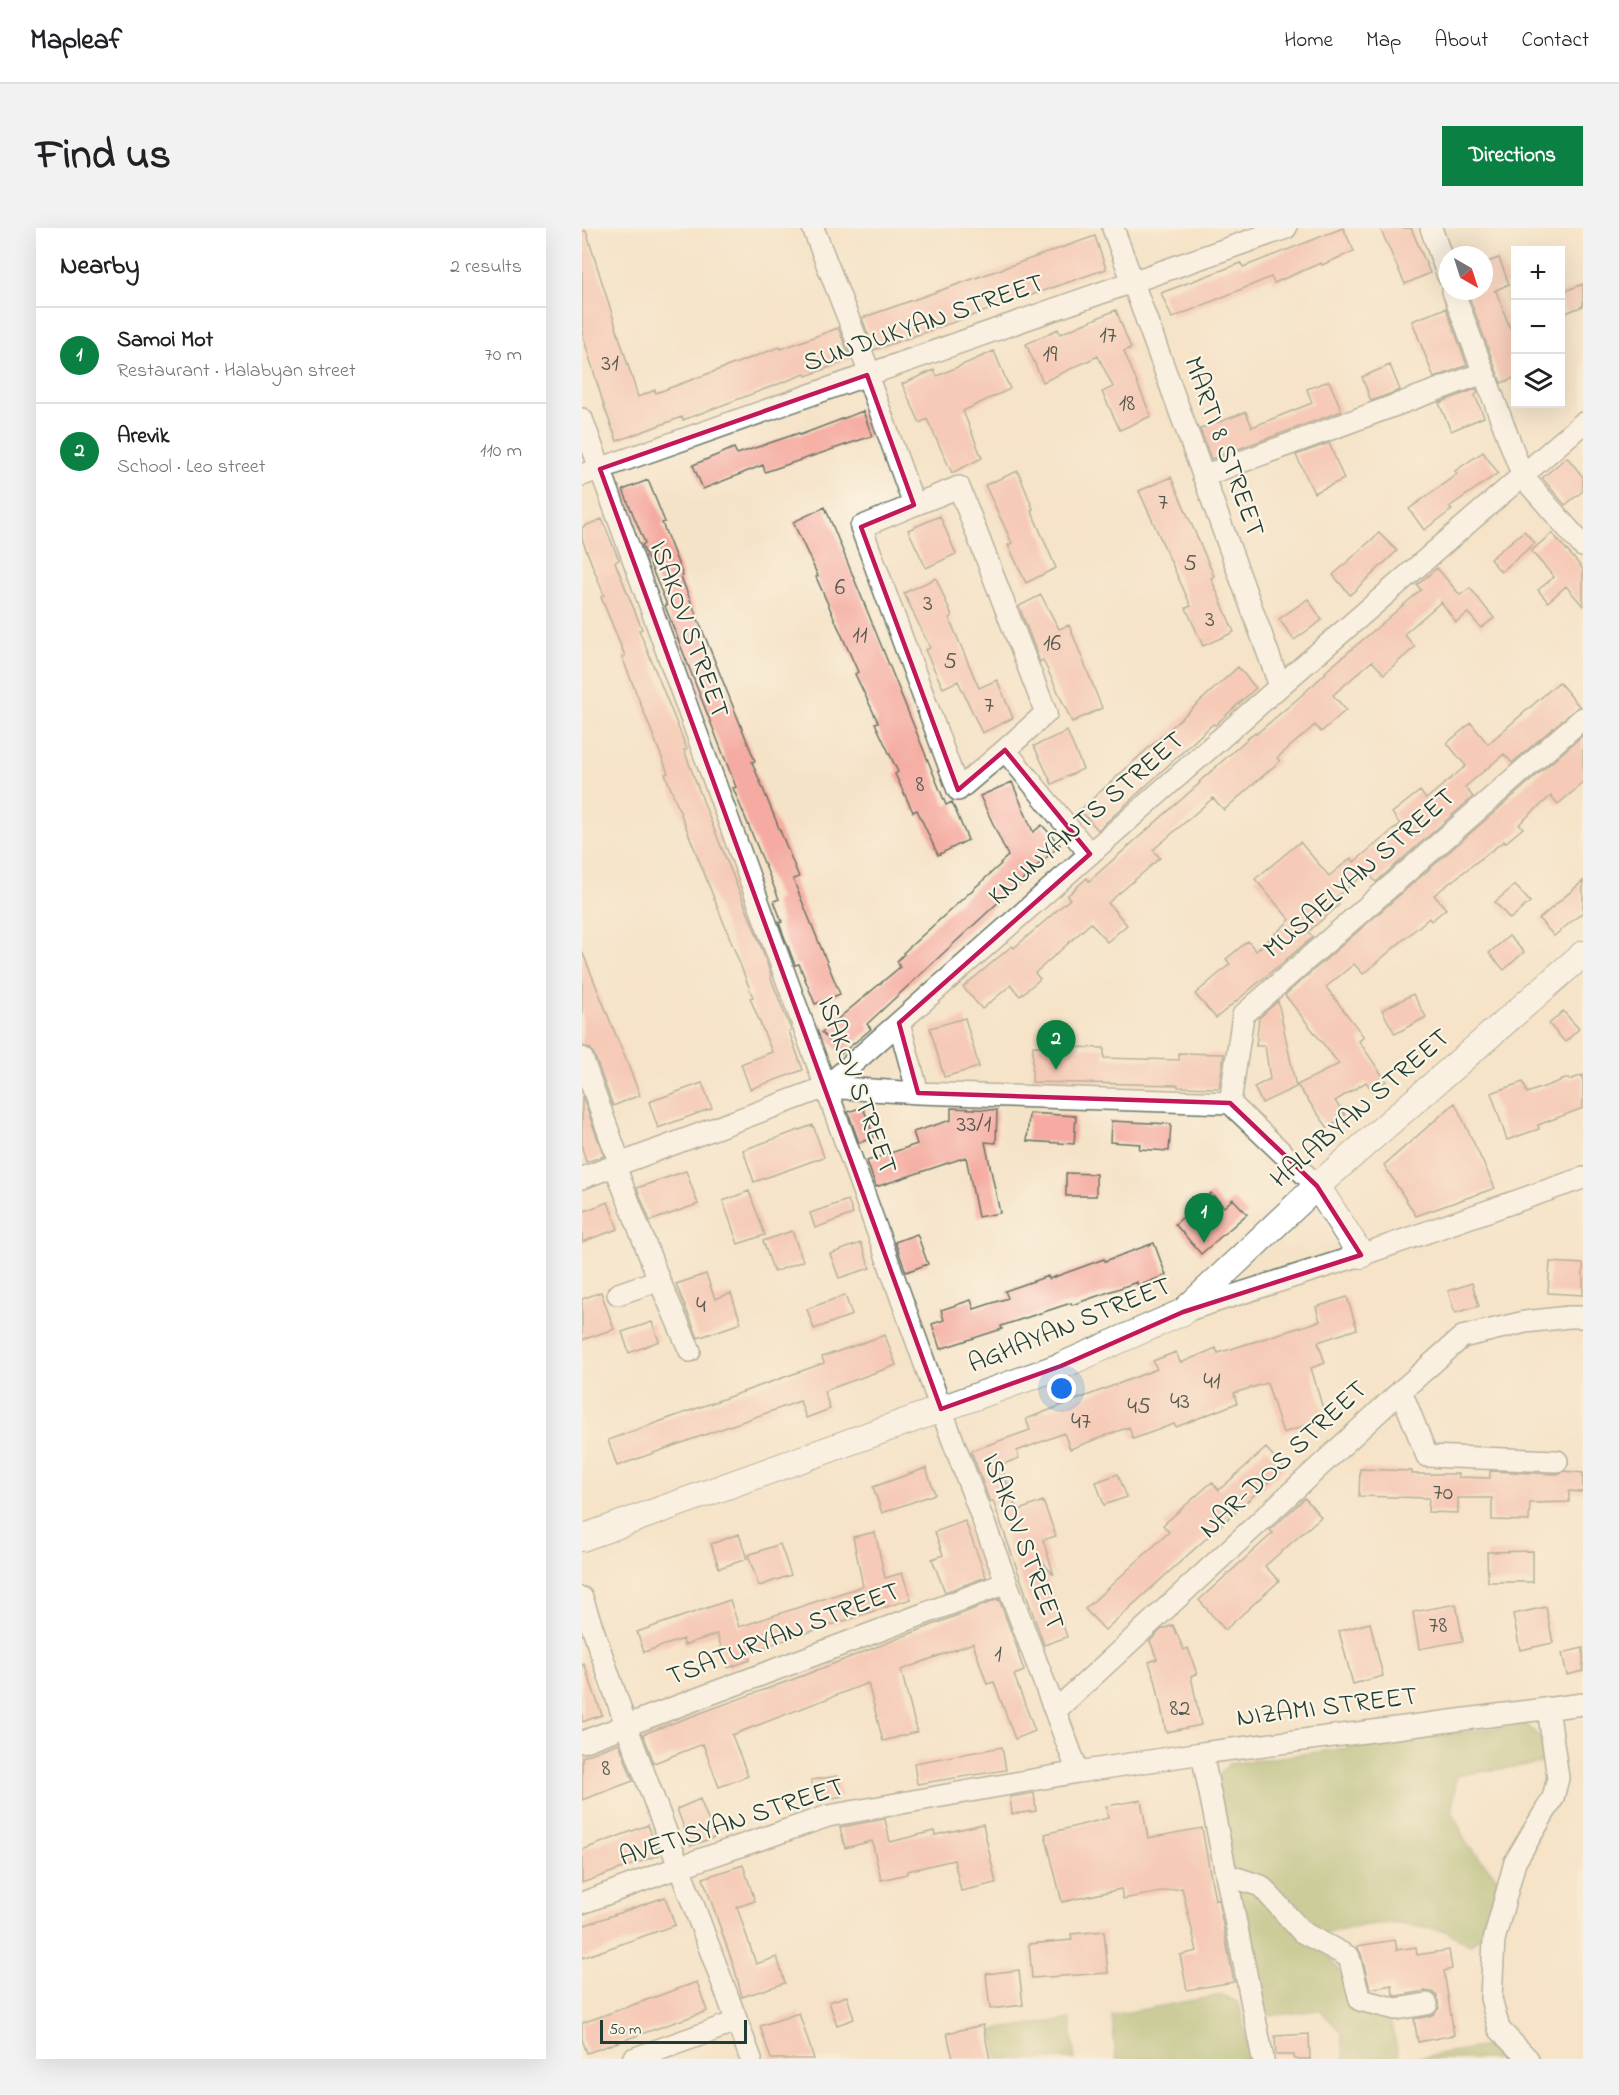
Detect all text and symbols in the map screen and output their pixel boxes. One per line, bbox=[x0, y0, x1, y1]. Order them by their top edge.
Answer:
text: Mapleaf bbox=[30, 21, 122, 62]
text: Home bbox=[1284, 26, 1333, 56]
text: Map bbox=[1366, 26, 1401, 56]
text: About bbox=[1434, 26, 1488, 56]
text: Contact bbox=[1521, 26, 1589, 56]
text: Find us bbox=[36, 126, 171, 187]
button: Directions bbox=[1442, 126, 1583, 186]
north arrow bbox=[1439, 246, 1493, 300]
map controls bbox=[1511, 246, 1565, 408]
button: + bbox=[1511, 246, 1565, 300]
text: Nearby bbox=[60, 248, 139, 286]
text: 2 results bbox=[450, 253, 522, 282]
street label: SUNDUKYAN STREET bbox=[798, 264, 1050, 384]
button: − bbox=[1511, 300, 1565, 354]
house number: 17 bbox=[1099, 319, 1117, 354]
text: Samoi Mot bbox=[117, 325, 213, 357]
house number: 19 bbox=[1043, 338, 1058, 373]
text: 1 bbox=[76, 341, 83, 370]
text: 70 m bbox=[485, 341, 522, 370]
house number: 31 bbox=[601, 347, 619, 382]
street label: MARTI 8 STREET bbox=[1172, 351, 1274, 543]
button: layers bbox=[1511, 354, 1565, 408]
text: Restaurant · Halabyan street bbox=[117, 357, 356, 386]
house number: 18 bbox=[1119, 387, 1135, 422]
text: Arevik bbox=[117, 421, 169, 453]
text: 2 bbox=[75, 437, 84, 466]
text: 110 m bbox=[480, 437, 522, 466]
text: School · Leo street bbox=[117, 453, 266, 482]
house number: 7 bbox=[1158, 486, 1168, 521]
street label: ISAKOV STREET bbox=[638, 536, 738, 724]
house number: 5 bbox=[1183, 547, 1197, 582]
house number: 6 bbox=[835, 571, 846, 606]
house number: 3 bbox=[923, 587, 933, 622]
house number: 3 bbox=[1205, 603, 1215, 638]
house number: 11 bbox=[852, 619, 868, 654]
house number: 16 bbox=[1043, 627, 1062, 662]
house number: 5 bbox=[943, 645, 957, 680]
house number: 7 bbox=[984, 689, 994, 724]
street label: KNUNYANTS STREET bbox=[980, 722, 1194, 916]
house number: 8 bbox=[916, 768, 925, 803]
street label: MUSAELYAN STREET bbox=[1255, 779, 1465, 969]
street label: ISAKOV STREET bbox=[806, 992, 906, 1180]
pin: 2 bbox=[1036, 1020, 1076, 1070]
street label: HALABYAN STREET bbox=[1263, 1020, 1459, 1198]
house number: 33/1 bbox=[957, 1108, 992, 1143]
pin: 1 bbox=[1184, 1194, 1224, 1243]
street label: AGHAYAN STREET bbox=[963, 1267, 1177, 1385]
house number: 4 bbox=[696, 1289, 706, 1324]
house number: 41 bbox=[1203, 1365, 1221, 1400]
street label: NAR-DOS STREET bbox=[1191, 1372, 1377, 1548]
your location bbox=[1047, 1374, 1076, 1403]
house number: 43 bbox=[1170, 1385, 1190, 1420]
house number: 45 bbox=[1127, 1390, 1151, 1425]
house number: 47 bbox=[1071, 1405, 1091, 1440]
street label: ISAKOV STREET bbox=[970, 1448, 1074, 1636]
house number: 70 bbox=[1433, 1476, 1453, 1511]
street label: TSATURYAN STREET bbox=[662, 1573, 906, 1697]
house number: 78 bbox=[1429, 1609, 1447, 1644]
house number: 1 bbox=[994, 1638, 1002, 1673]
street label: NIZAMI STREET bbox=[1234, 1678, 1420, 1738]
house number: 82 bbox=[1170, 1692, 1191, 1727]
house number: 8 bbox=[602, 1752, 611, 1787]
street label: AVETISYAN STREET bbox=[614, 1768, 850, 1878]
scale bar bbox=[600, 2017, 747, 2044]
text: 50 m bbox=[609, 2018, 641, 2042]

